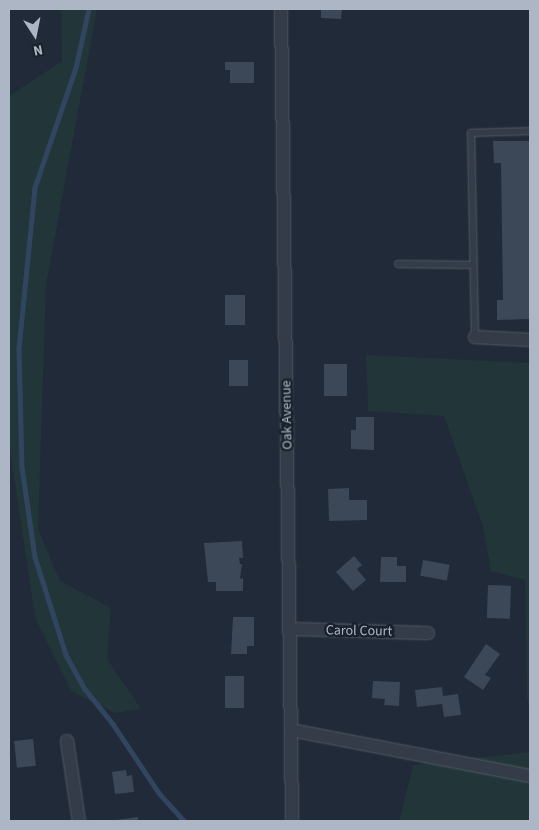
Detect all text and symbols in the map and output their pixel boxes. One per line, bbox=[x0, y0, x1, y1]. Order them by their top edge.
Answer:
north arrow bbox=[10, 10, 60, 60]
text: N bbox=[31, 39, 44, 60]
street label: Oak Avenue bbox=[278, 380, 296, 450]
street label: Carol Court bbox=[326, 622, 392, 640]

